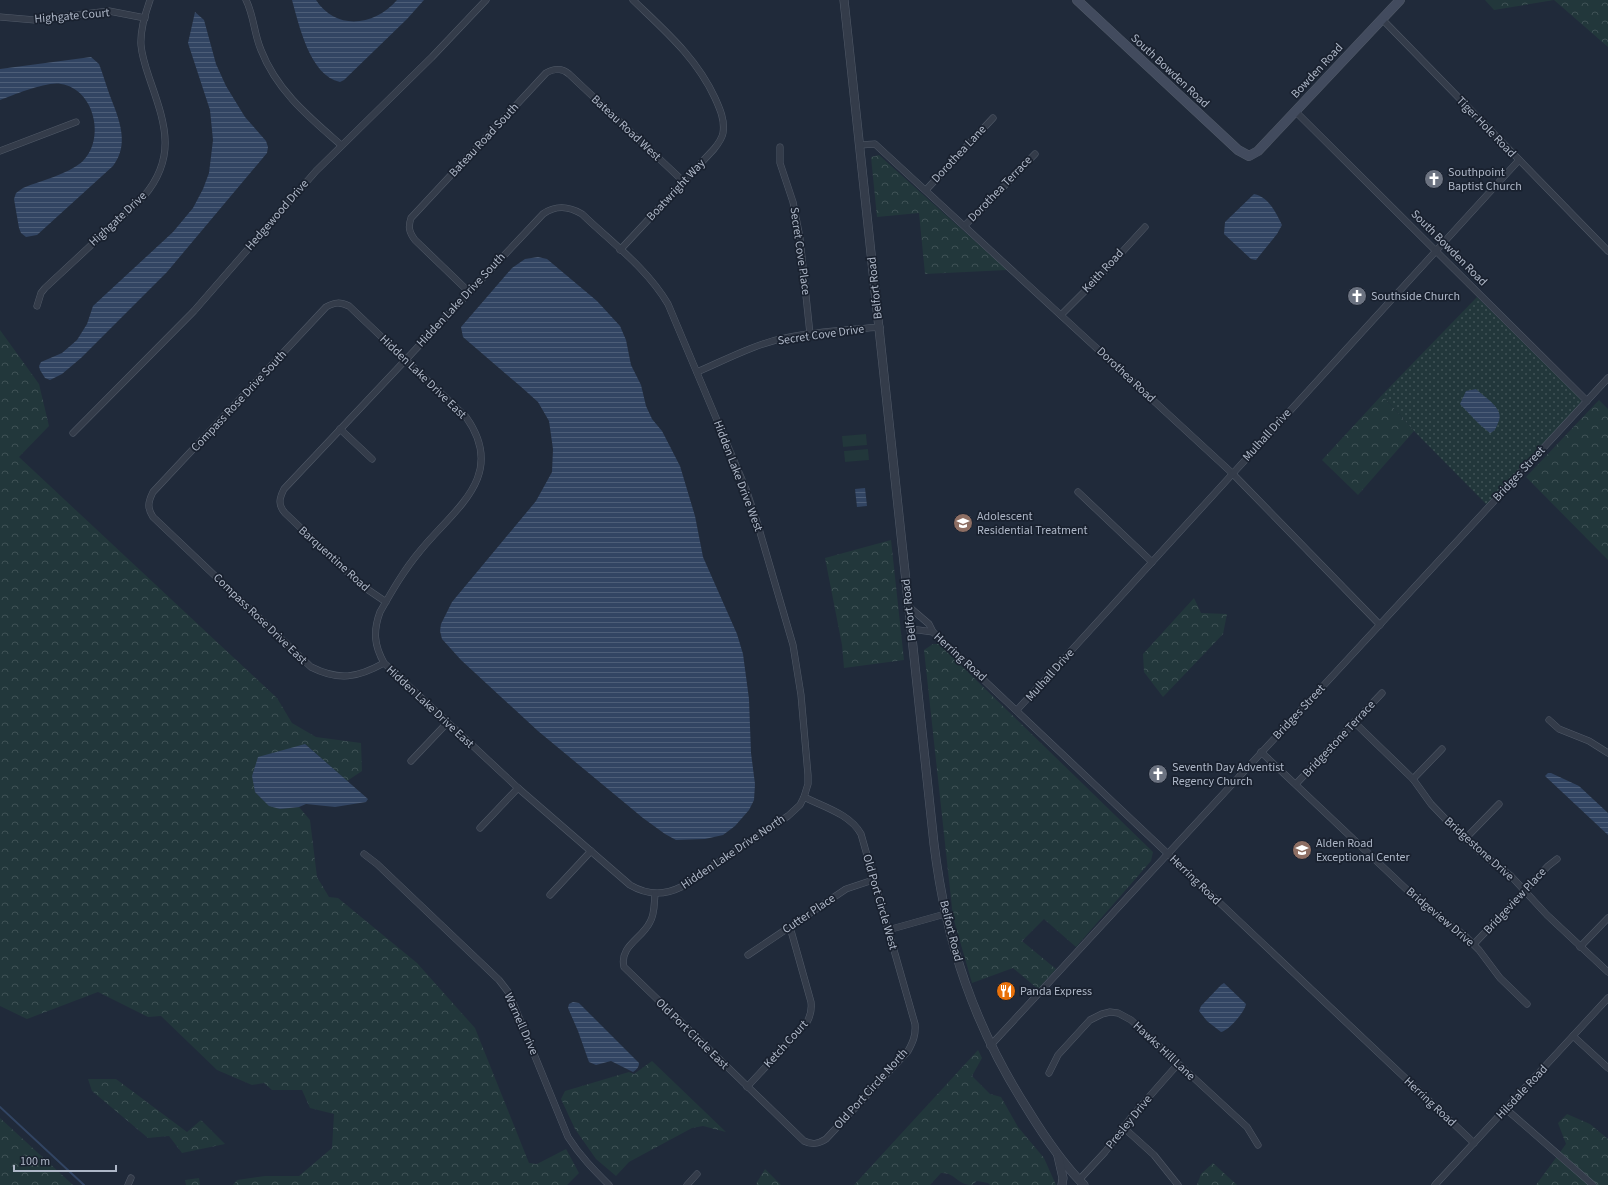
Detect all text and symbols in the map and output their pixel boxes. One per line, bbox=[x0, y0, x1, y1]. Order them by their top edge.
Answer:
street label: Highgate Court bbox=[34, 4, 110, 28]
street label: South Bowden Road bbox=[1127, 30, 1213, 112]
street label: Bowden Road bbox=[1287, 40, 1347, 102]
street label: Bateau Road West bbox=[587, 91, 665, 165]
street label: Tiger Hole Road bbox=[1452, 93, 1520, 161]
street label: Bateau Road South bbox=[445, 99, 523, 181]
street label: Dorothea Lane bbox=[928, 121, 990, 187]
street label: Dorothea Terrace bbox=[964, 152, 1036, 226]
street label: Boatwright Way bbox=[643, 155, 709, 225]
place label: Southpoint Baptist Church bbox=[1448, 164, 1522, 195]
church icon: Southpoint Baptist Church bbox=[1423, 168, 1445, 190]
street label: Hedgewood Drive bbox=[241, 176, 313, 254]
street label: Highgate Drive bbox=[85, 188, 151, 250]
street label: Secret Cove Place bbox=[785, 206, 815, 296]
street label: South Bowden Road bbox=[1407, 206, 1491, 290]
street label: Keith Road bbox=[1078, 245, 1128, 297]
street label: Hidden Lake Drive South bbox=[413, 249, 509, 351]
street label: Belfort Road bbox=[863, 256, 887, 320]
church icon: Southside Church bbox=[1346, 285, 1368, 307]
place label: Southside Church bbox=[1371, 288, 1460, 305]
street label: Secret Cove Drive bbox=[777, 320, 865, 349]
street label: Hidden Lake Drive East bbox=[376, 331, 470, 423]
street label: Dorothea Road bbox=[1093, 343, 1159, 407]
street label: Compass Rose Drive South bbox=[187, 346, 291, 456]
street label: Mulhall Drive bbox=[1239, 405, 1295, 465]
street label: Hidden Lake Drive West bbox=[709, 418, 767, 534]
street label: Bridges Street bbox=[1489, 443, 1549, 505]
place label: Adolescent Residential Treatment bbox=[977, 508, 1088, 539]
school or university icon: Adolescent Residential Treatment bbox=[952, 512, 974, 534]
street label: Barquentine Road bbox=[295, 522, 373, 596]
street label: Compass Rose Drive East bbox=[209, 570, 311, 668]
street label: Belfort Road bbox=[897, 578, 921, 642]
street label: Herring Road bbox=[930, 629, 990, 685]
street label: Mulhall Drive bbox=[1022, 645, 1078, 705]
street label: Hidden Lake Drive East bbox=[382, 662, 478, 752]
street label: Bridges Street bbox=[1269, 681, 1329, 743]
street label: Bridgestone Terrace bbox=[1299, 697, 1379, 781]
place label: Seventh Day Adventist Regency Church bbox=[1172, 759, 1284, 790]
church icon: Seventh Day Adventist Regency Church bbox=[1147, 763, 1169, 785]
street label: Hidden Lake Drive North bbox=[678, 811, 788, 893]
street label: Bridgestone Drive bbox=[1440, 813, 1518, 885]
place label: Alden Road Exceptional Center bbox=[1316, 835, 1411, 866]
school or university icon: Alden Road Exceptional Center bbox=[1291, 839, 1313, 861]
street label: Herring Road bbox=[1165, 851, 1225, 909]
street label: Old Port Circle West bbox=[858, 852, 902, 952]
street label: Bridgeview Place bbox=[1480, 864, 1550, 938]
street label: Bridgeview Drive bbox=[1402, 883, 1478, 951]
street label: Cutter Place bbox=[779, 890, 839, 938]
street label: Belfort Road bbox=[935, 899, 967, 963]
restaurant icon: Panda Express bbox=[995, 980, 1017, 1002]
place label: Panda Express bbox=[1020, 983, 1092, 1000]
street label: Warnell Drive bbox=[500, 990, 542, 1058]
street label: Old Port Circle East bbox=[652, 995, 732, 1073]
street label: Ketch Court bbox=[760, 1016, 812, 1072]
street label: Hawks Hill Lane bbox=[1129, 1018, 1199, 1084]
street label: Old Port Circle North bbox=[830, 1045, 912, 1133]
street label: Hilsdale Road bbox=[1492, 1061, 1552, 1123]
street label: Herring Road bbox=[1400, 1073, 1460, 1131]
street label: Presley Drive bbox=[1102, 1091, 1156, 1153]
scale bar bbox=[14, 1147, 116, 1173]
text: 100 m bbox=[20, 1153, 50, 1170]

